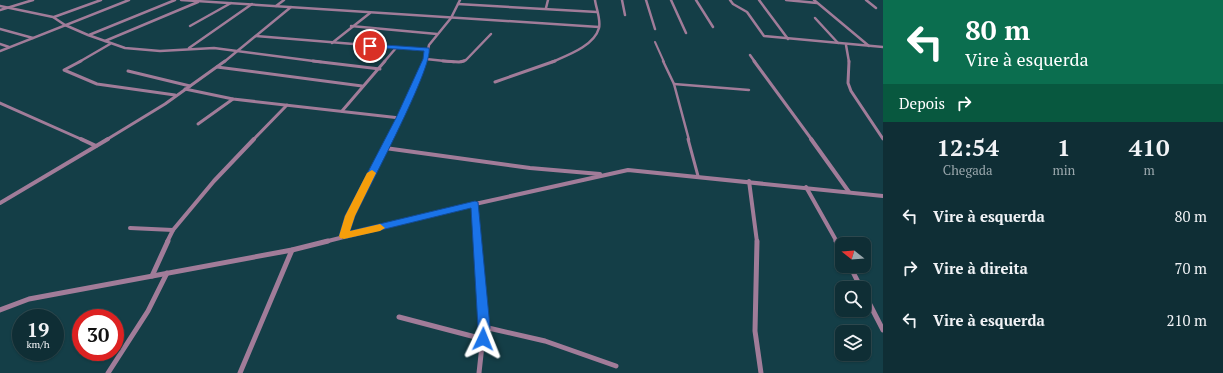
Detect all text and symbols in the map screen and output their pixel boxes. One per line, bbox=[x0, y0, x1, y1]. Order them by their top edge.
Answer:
text: 80 m bbox=[965, 11, 1030, 48]
icon: left bbox=[899, 16, 951, 68]
pin bbox=[353, 29, 387, 63]
icon: arrive bbox=[359, 35, 381, 57]
text: Vire à esquerda bbox=[965, 47, 1089, 71]
icon: right bbox=[953, 92, 975, 114]
text: Depois bbox=[899, 93, 945, 113]
text: 12:54 bbox=[936, 131, 999, 163]
text: 1 bbox=[1057, 131, 1071, 163]
text: 410 bbox=[1129, 131, 1169, 163]
text: Chegada bbox=[943, 161, 993, 179]
text: min bbox=[1052, 161, 1075, 179]
text: m bbox=[1144, 161, 1155, 179]
icon: left bbox=[899, 205, 921, 227]
text: Vire à esquerda bbox=[933, 206, 1045, 226]
text: 80 m bbox=[1174, 206, 1207, 226]
north arrow bbox=[835, 237, 871, 273]
map controls bbox=[835, 237, 871, 361]
icon: right bbox=[899, 257, 921, 279]
text: Vire à direita bbox=[933, 258, 1028, 278]
text: 70 m bbox=[1174, 258, 1207, 278]
button: search bbox=[835, 281, 871, 317]
speed limit sign: 30 bbox=[72, 309, 124, 361]
icon: left bbox=[899, 309, 921, 331]
text: Vire à esquerda bbox=[933, 310, 1045, 330]
text: 210 m bbox=[1166, 310, 1207, 330]
text: 19 bbox=[27, 316, 49, 343]
position arrow bbox=[462, 318, 504, 360]
button: layers bbox=[835, 325, 871, 361]
text: km/h bbox=[26, 338, 50, 351]

